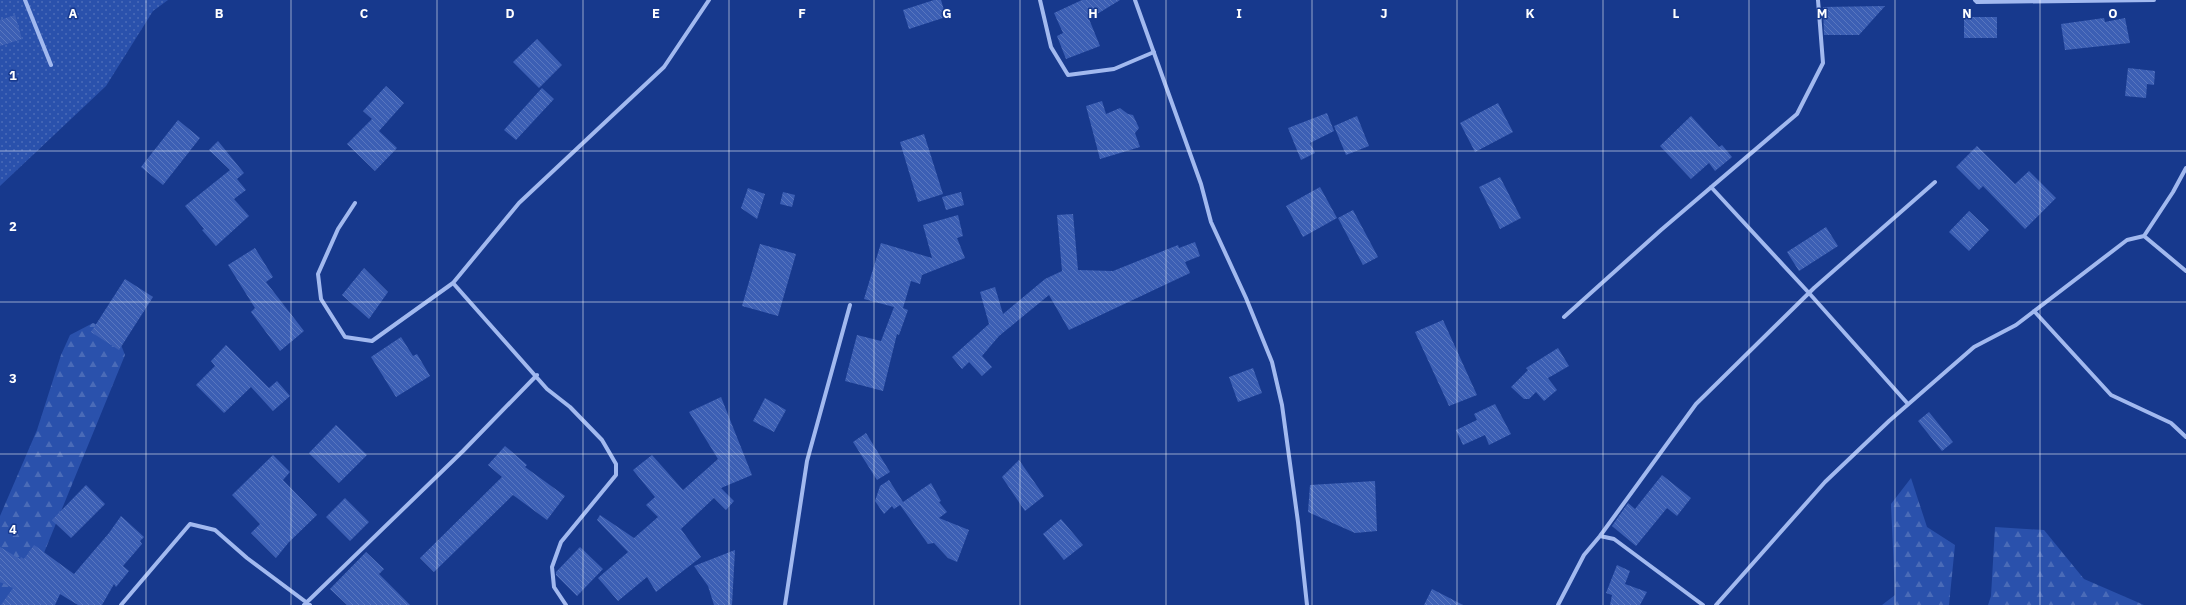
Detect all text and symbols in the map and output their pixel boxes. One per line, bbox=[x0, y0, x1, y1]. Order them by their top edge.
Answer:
text: A bbox=[69, 5, 78, 22]
text: B bbox=[215, 5, 224, 22]
text: C bbox=[360, 5, 369, 22]
text: D bbox=[505, 5, 515, 22]
text: E bbox=[652, 5, 660, 22]
text: F bbox=[798, 5, 806, 22]
text: G bbox=[942, 5, 952, 22]
text: H bbox=[1088, 5, 1098, 22]
text: I bbox=[1236, 5, 1242, 22]
text: J bbox=[1380, 5, 1388, 22]
text: K bbox=[1525, 5, 1535, 22]
text: L bbox=[1673, 5, 1680, 22]
text: M bbox=[1817, 5, 1827, 22]
text: N bbox=[1962, 5, 1972, 22]
text: O bbox=[2108, 5, 2118, 22]
text: 1 bbox=[9, 67, 17, 84]
text: 2 bbox=[9, 218, 17, 235]
text: 3 bbox=[9, 370, 17, 387]
text: 4 bbox=[9, 521, 17, 538]

